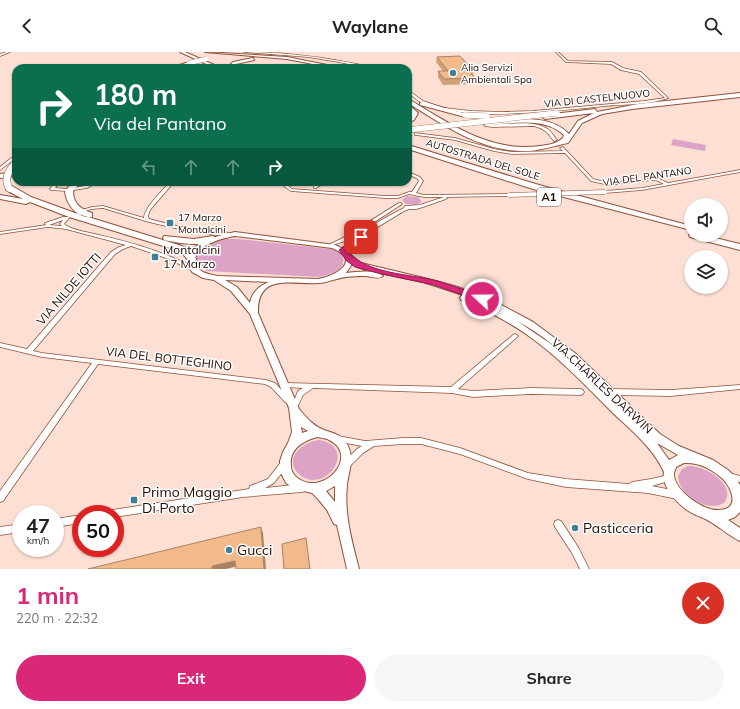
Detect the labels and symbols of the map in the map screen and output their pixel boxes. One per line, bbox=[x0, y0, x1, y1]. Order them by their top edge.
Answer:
place label: Alia Servizi Ambientali Spa bbox=[461, 61, 532, 86]
marker: Alia Servizi Ambientali Spa bbox=[448, 68, 458, 78]
street label: VIA DI CASTELNUOVO bbox=[543, 86, 651, 111]
street label: AUTOSTRADA DEL SOLE bbox=[424, 136, 541, 183]
street label: VIA DEL PANTANO bbox=[602, 164, 693, 189]
road number: A1 bbox=[537, 188, 561, 206]
place label: 17 Marzo Montalcini bbox=[178, 211, 226, 236]
marker: 17 Marzo Montalcini bbox=[165, 218, 175, 228]
pin bbox=[344, 220, 378, 254]
place label: Montalcini 17 Marzo bbox=[163, 242, 220, 271]
street label: VIA NILDE IOTTI bbox=[33, 249, 104, 328]
marker: Montalcini 17 Marzo bbox=[150, 252, 160, 262]
position arrow bbox=[461, 278, 503, 320]
street label: VIA CHARLES DARWIN bbox=[548, 335, 656, 437]
street label: VIA DEL BOTTEGHINO bbox=[105, 343, 233, 374]
place label: Primo Maggio Di Porto bbox=[142, 483, 232, 517]
marker: Primo Maggio Di Porto bbox=[129, 495, 139, 505]
speed limit sign: 50 bbox=[72, 505, 124, 557]
place label: Pasticceria bbox=[583, 519, 653, 537]
marker: Pasticceria bbox=[570, 523, 580, 533]
place label: Gucci bbox=[237, 541, 272, 559]
marker: Gucci bbox=[224, 545, 234, 555]

